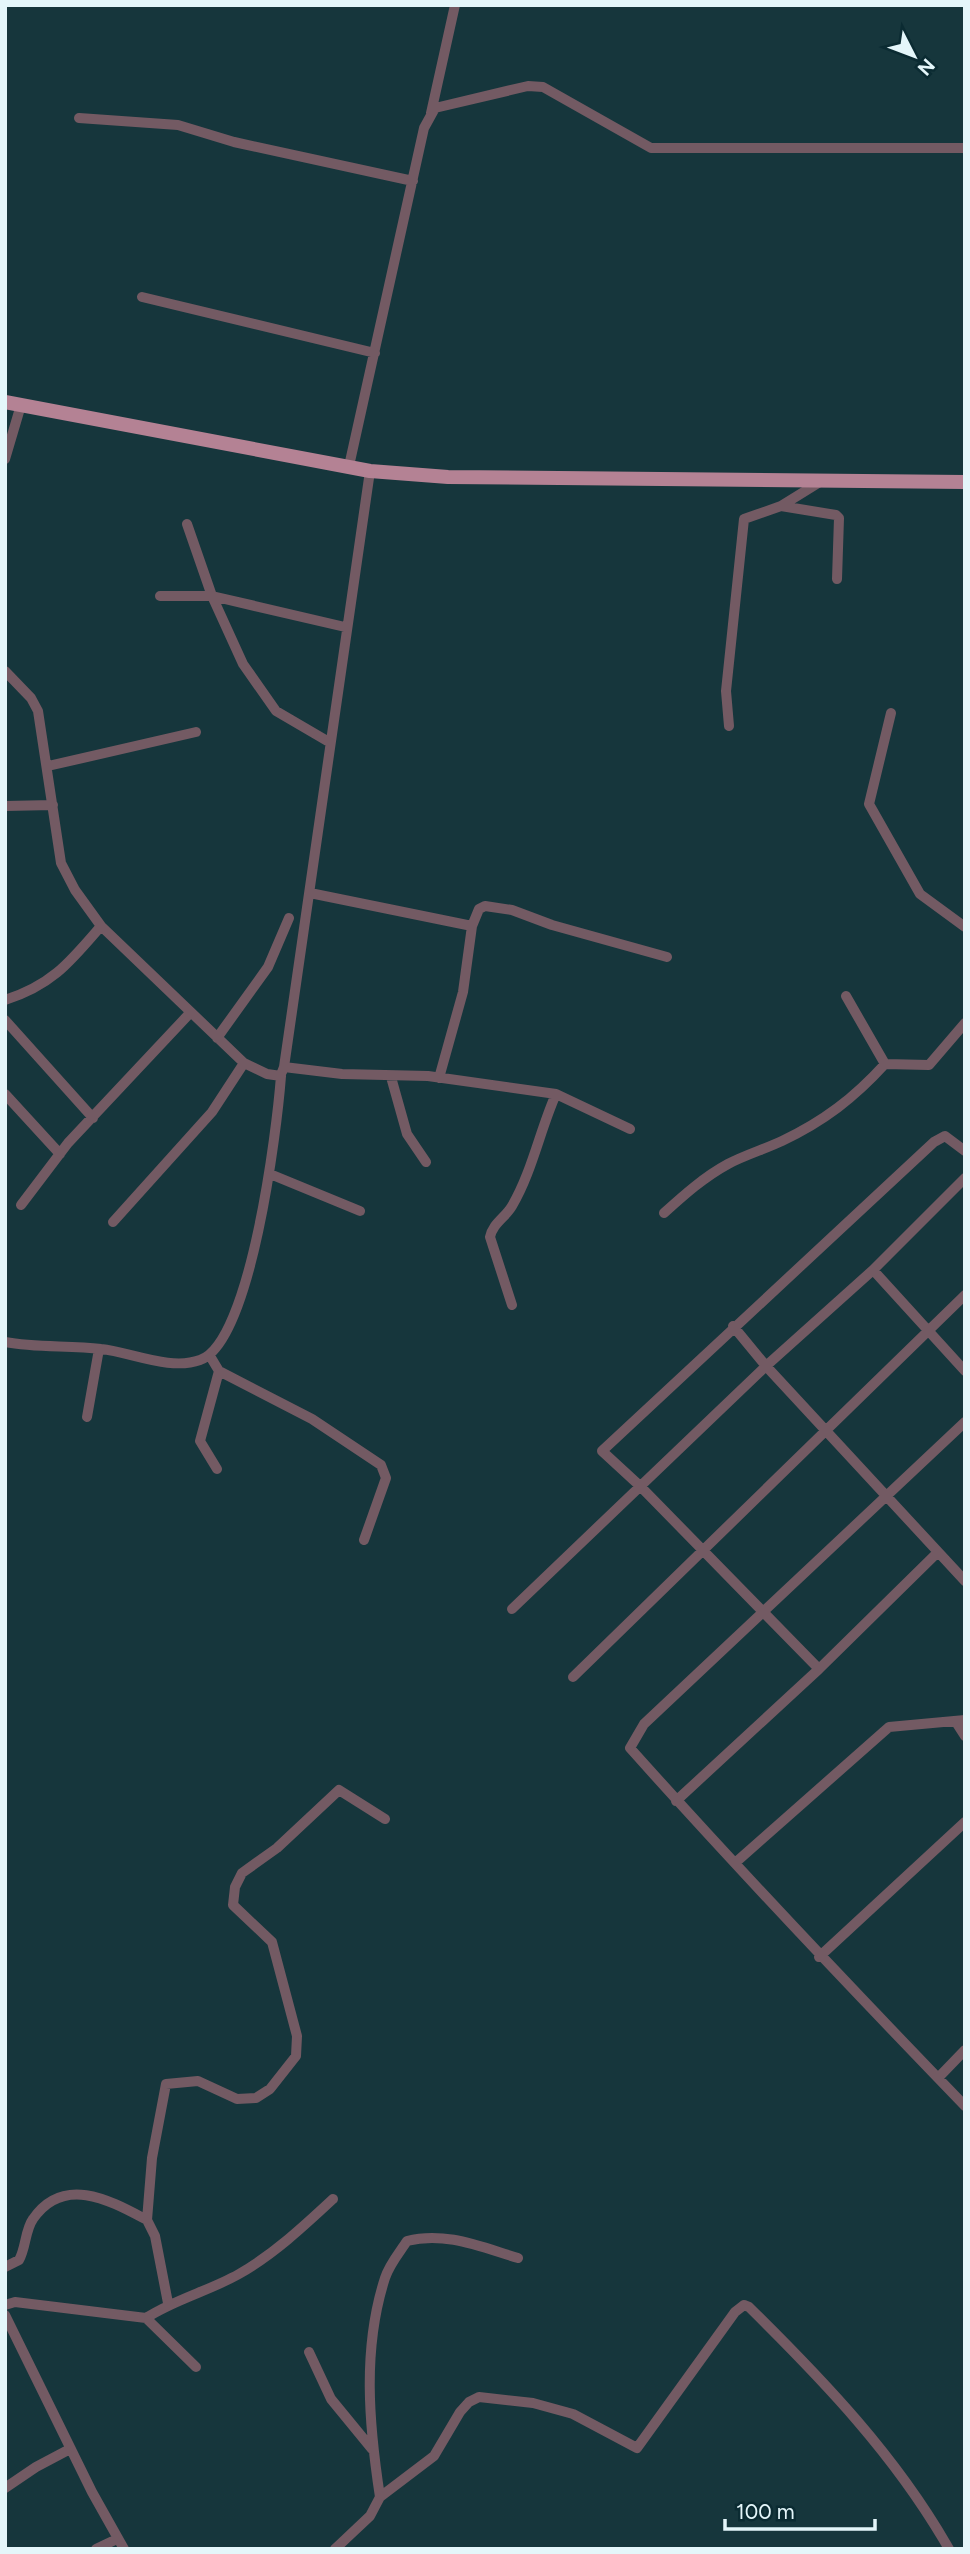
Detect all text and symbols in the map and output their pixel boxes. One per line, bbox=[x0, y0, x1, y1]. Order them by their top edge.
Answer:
north arrow bbox=[879, 21, 949, 91]
text: N bbox=[913, 54, 940, 80]
scale bar bbox=[725, 2488, 876, 2532]
text: 100 m bbox=[736, 2499, 795, 2524]

